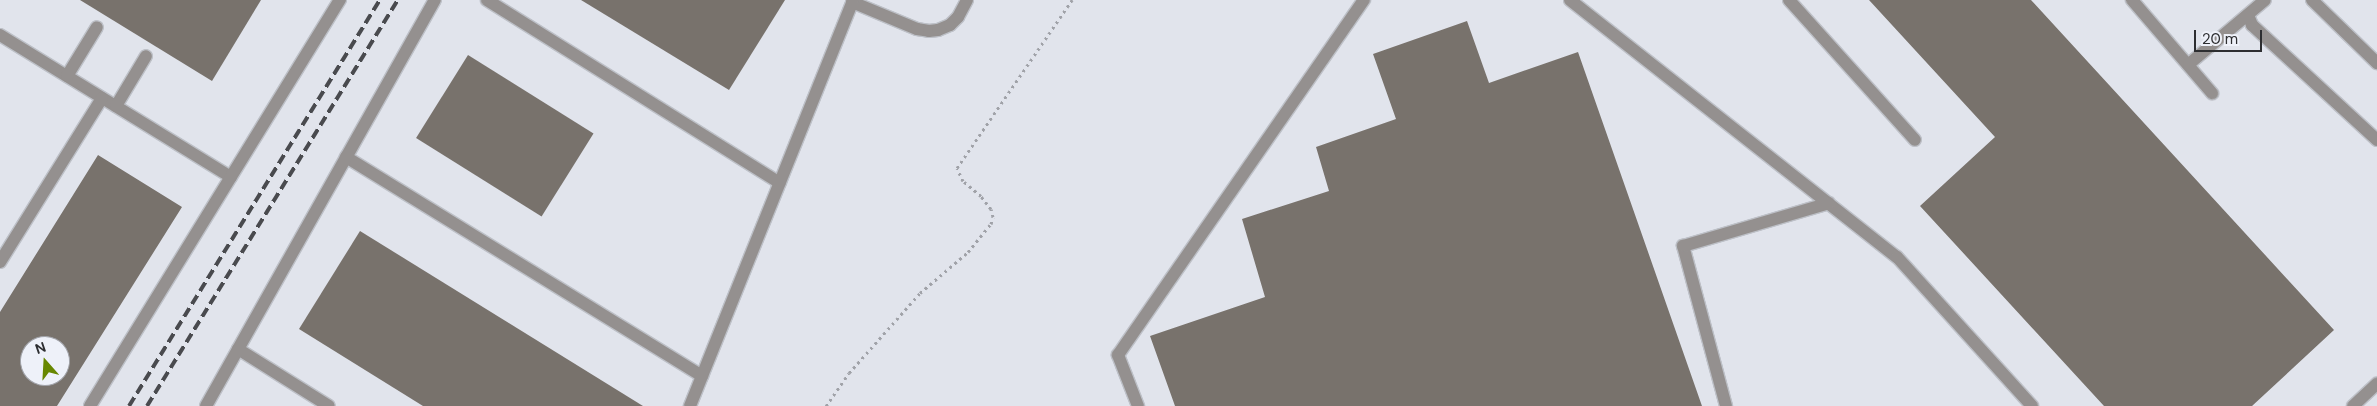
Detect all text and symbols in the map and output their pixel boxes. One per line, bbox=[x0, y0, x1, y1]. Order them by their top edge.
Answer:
scale bar bbox=[2197, 20, 2264, 52]
text: 20 m bbox=[2202, 29, 2238, 49]
north arrow bbox=[20, 336, 70, 386]
text: N bbox=[33, 338, 48, 358]

